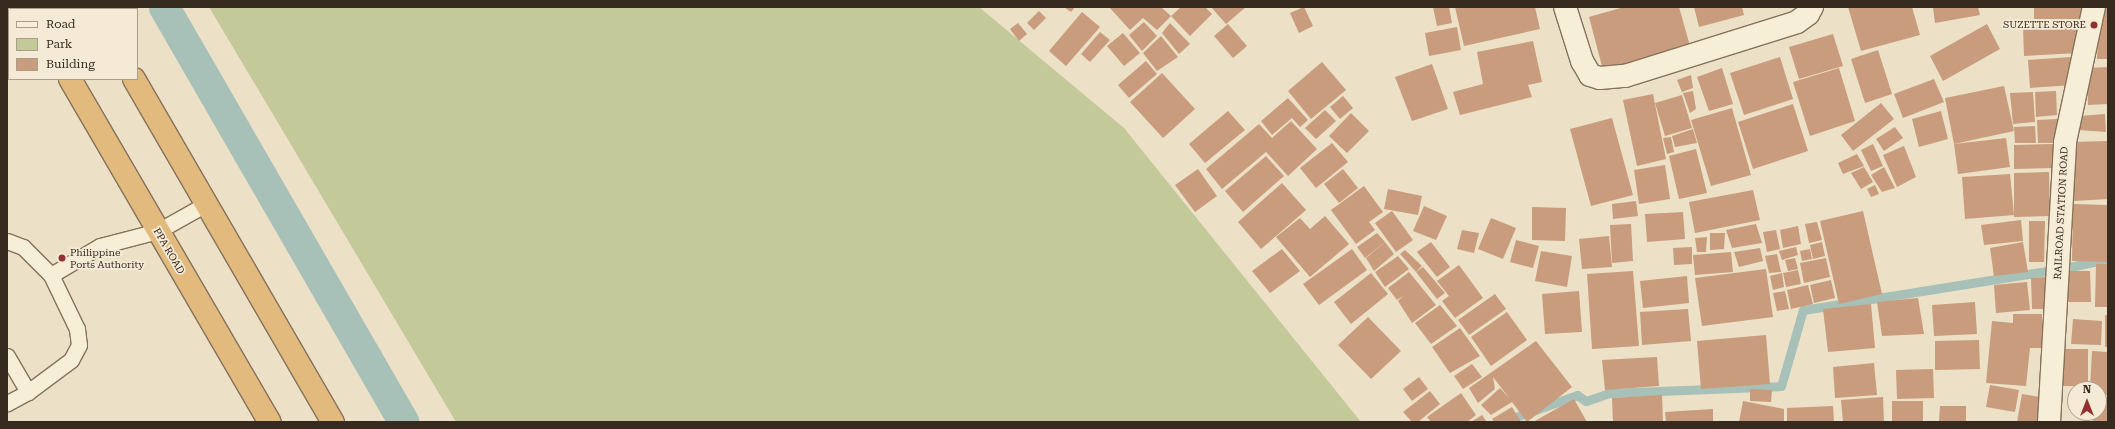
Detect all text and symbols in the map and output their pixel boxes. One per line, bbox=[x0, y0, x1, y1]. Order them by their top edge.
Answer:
legend bbox=[8, 8, 138, 80]
text: Road bbox=[46, 17, 75, 31]
place label: SUZETTE STORE bbox=[2003, 19, 2086, 31]
marker: SUZETTE STORE bbox=[2089, 20, 2099, 30]
text: Park bbox=[46, 37, 72, 51]
text: Building bbox=[46, 57, 95, 71]
street label: RAILROAD STATION ROAD bbox=[2052, 146, 2070, 280]
street label: PPA ROAD bbox=[151, 226, 187, 276]
place label: Philippine Ports Authority bbox=[70, 246, 144, 270]
marker: Philippine Ports Authority bbox=[57, 253, 67, 263]
north arrow bbox=[2067, 381, 2107, 421]
text: N bbox=[2083, 383, 2091, 396]

